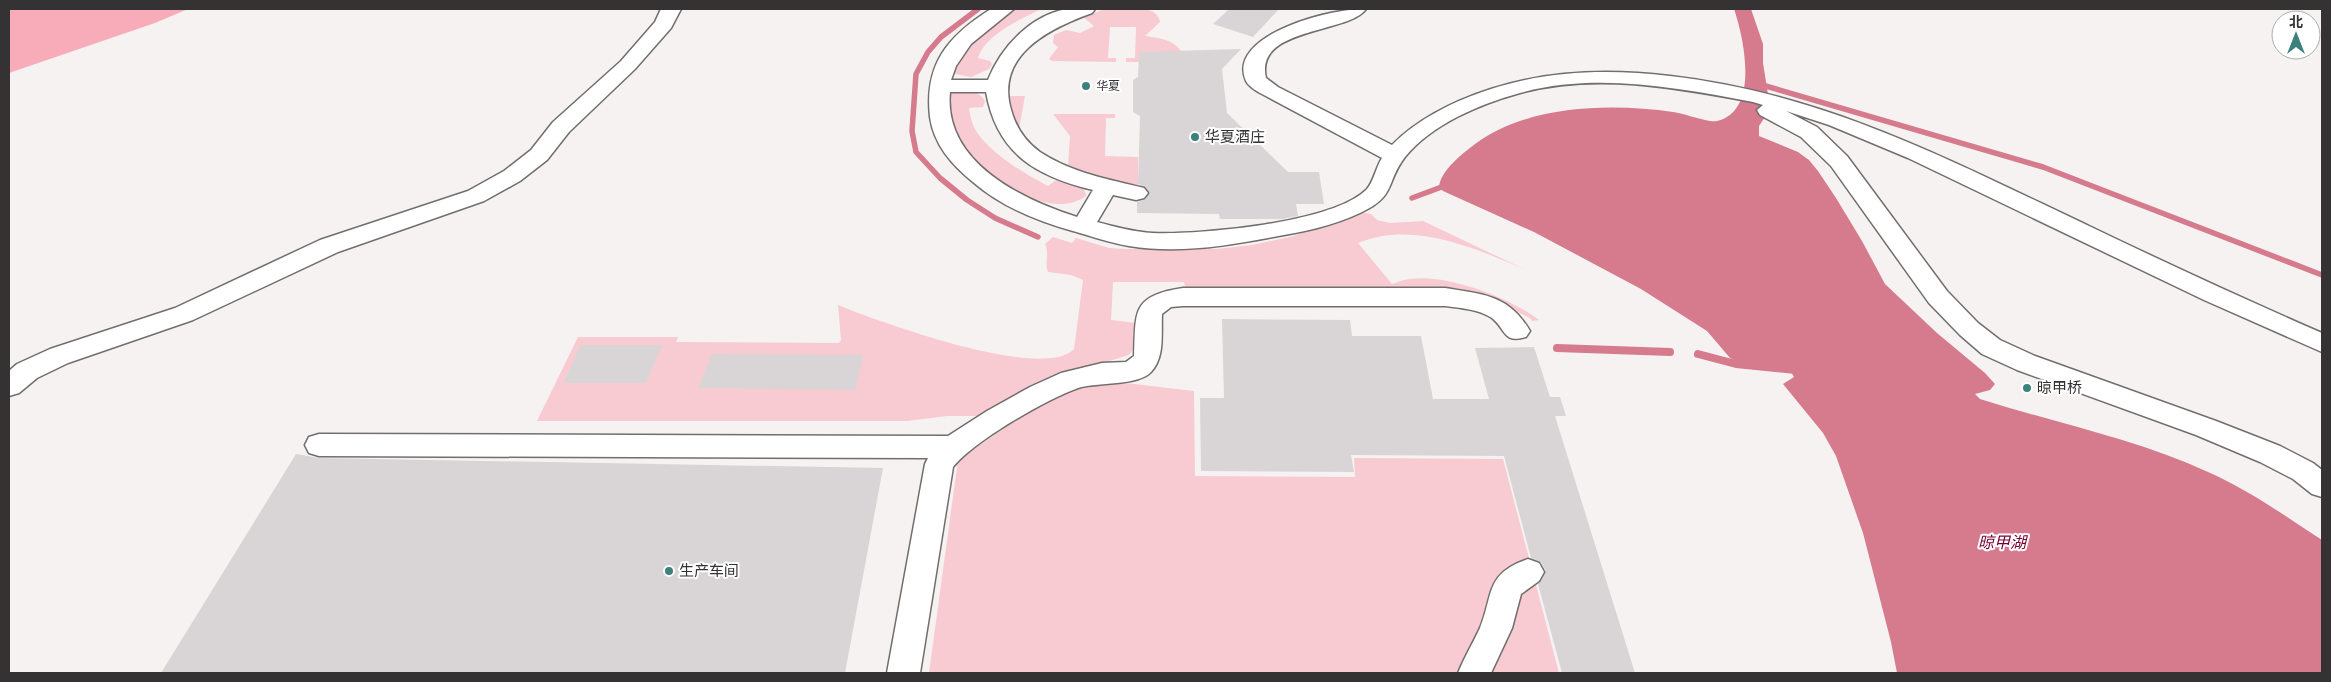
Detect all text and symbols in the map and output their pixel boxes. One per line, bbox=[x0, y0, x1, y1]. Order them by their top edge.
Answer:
north arrow bbox=[2271, 10, 2321, 60]
text: 北 bbox=[2289, 12, 2303, 31]
place label: 华夏 bbox=[1096, 77, 1120, 94]
marker: 华夏 bbox=[1080, 80, 1092, 92]
place label: 华夏酒庄 bbox=[1205, 126, 1265, 146]
marker: 华夏酒庄 bbox=[1189, 131, 1201, 143]
place label: 晾甲桥 bbox=[2037, 377, 2082, 397]
marker: 晾甲桥 bbox=[2021, 382, 2033, 394]
water label: 晾甲湖 bbox=[1978, 531, 2029, 553]
place label: 生产车间 bbox=[679, 560, 739, 580]
marker: 生产车间 bbox=[663, 565, 675, 577]

